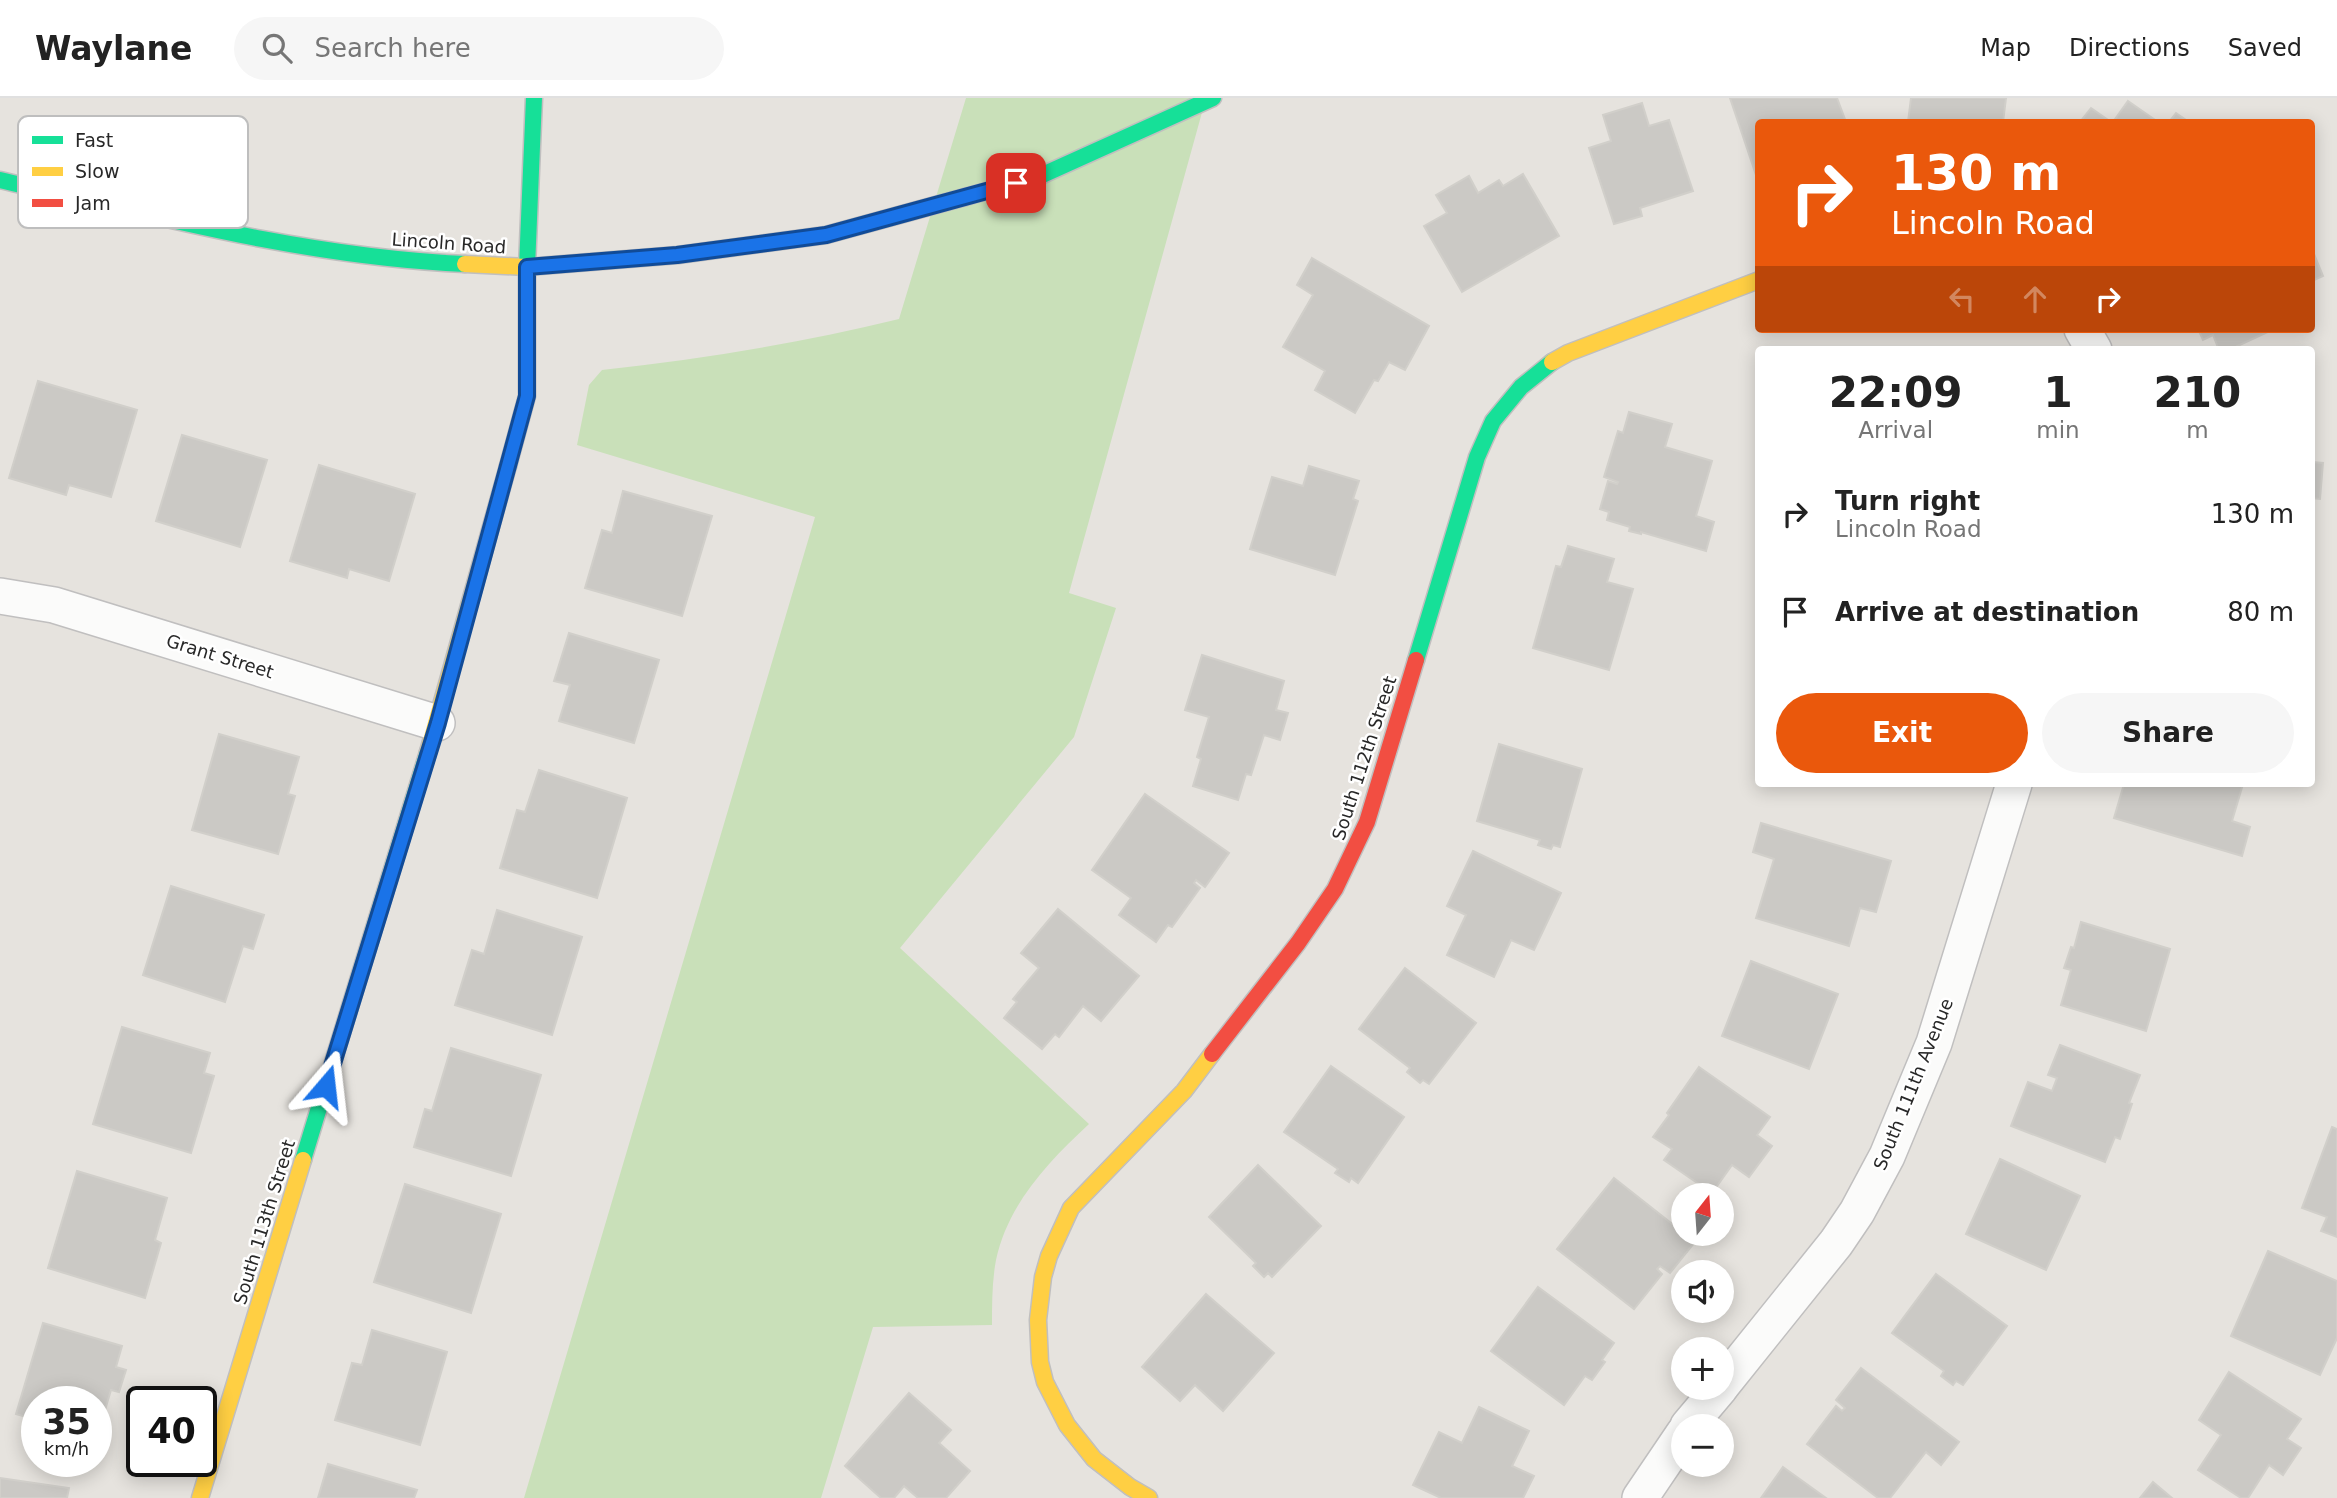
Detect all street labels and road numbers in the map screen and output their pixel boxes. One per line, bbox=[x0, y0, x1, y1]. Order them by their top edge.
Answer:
street label: Lincoln Road bbox=[391, 229, 507, 257]
street label: Grant Street bbox=[164, 630, 276, 682]
street label: South 112th Street bbox=[1328, 673, 1400, 843]
street label: South 111th Avenue bbox=[1869, 995, 1957, 1173]
street label: South 113th Street bbox=[229, 1137, 299, 1307]

